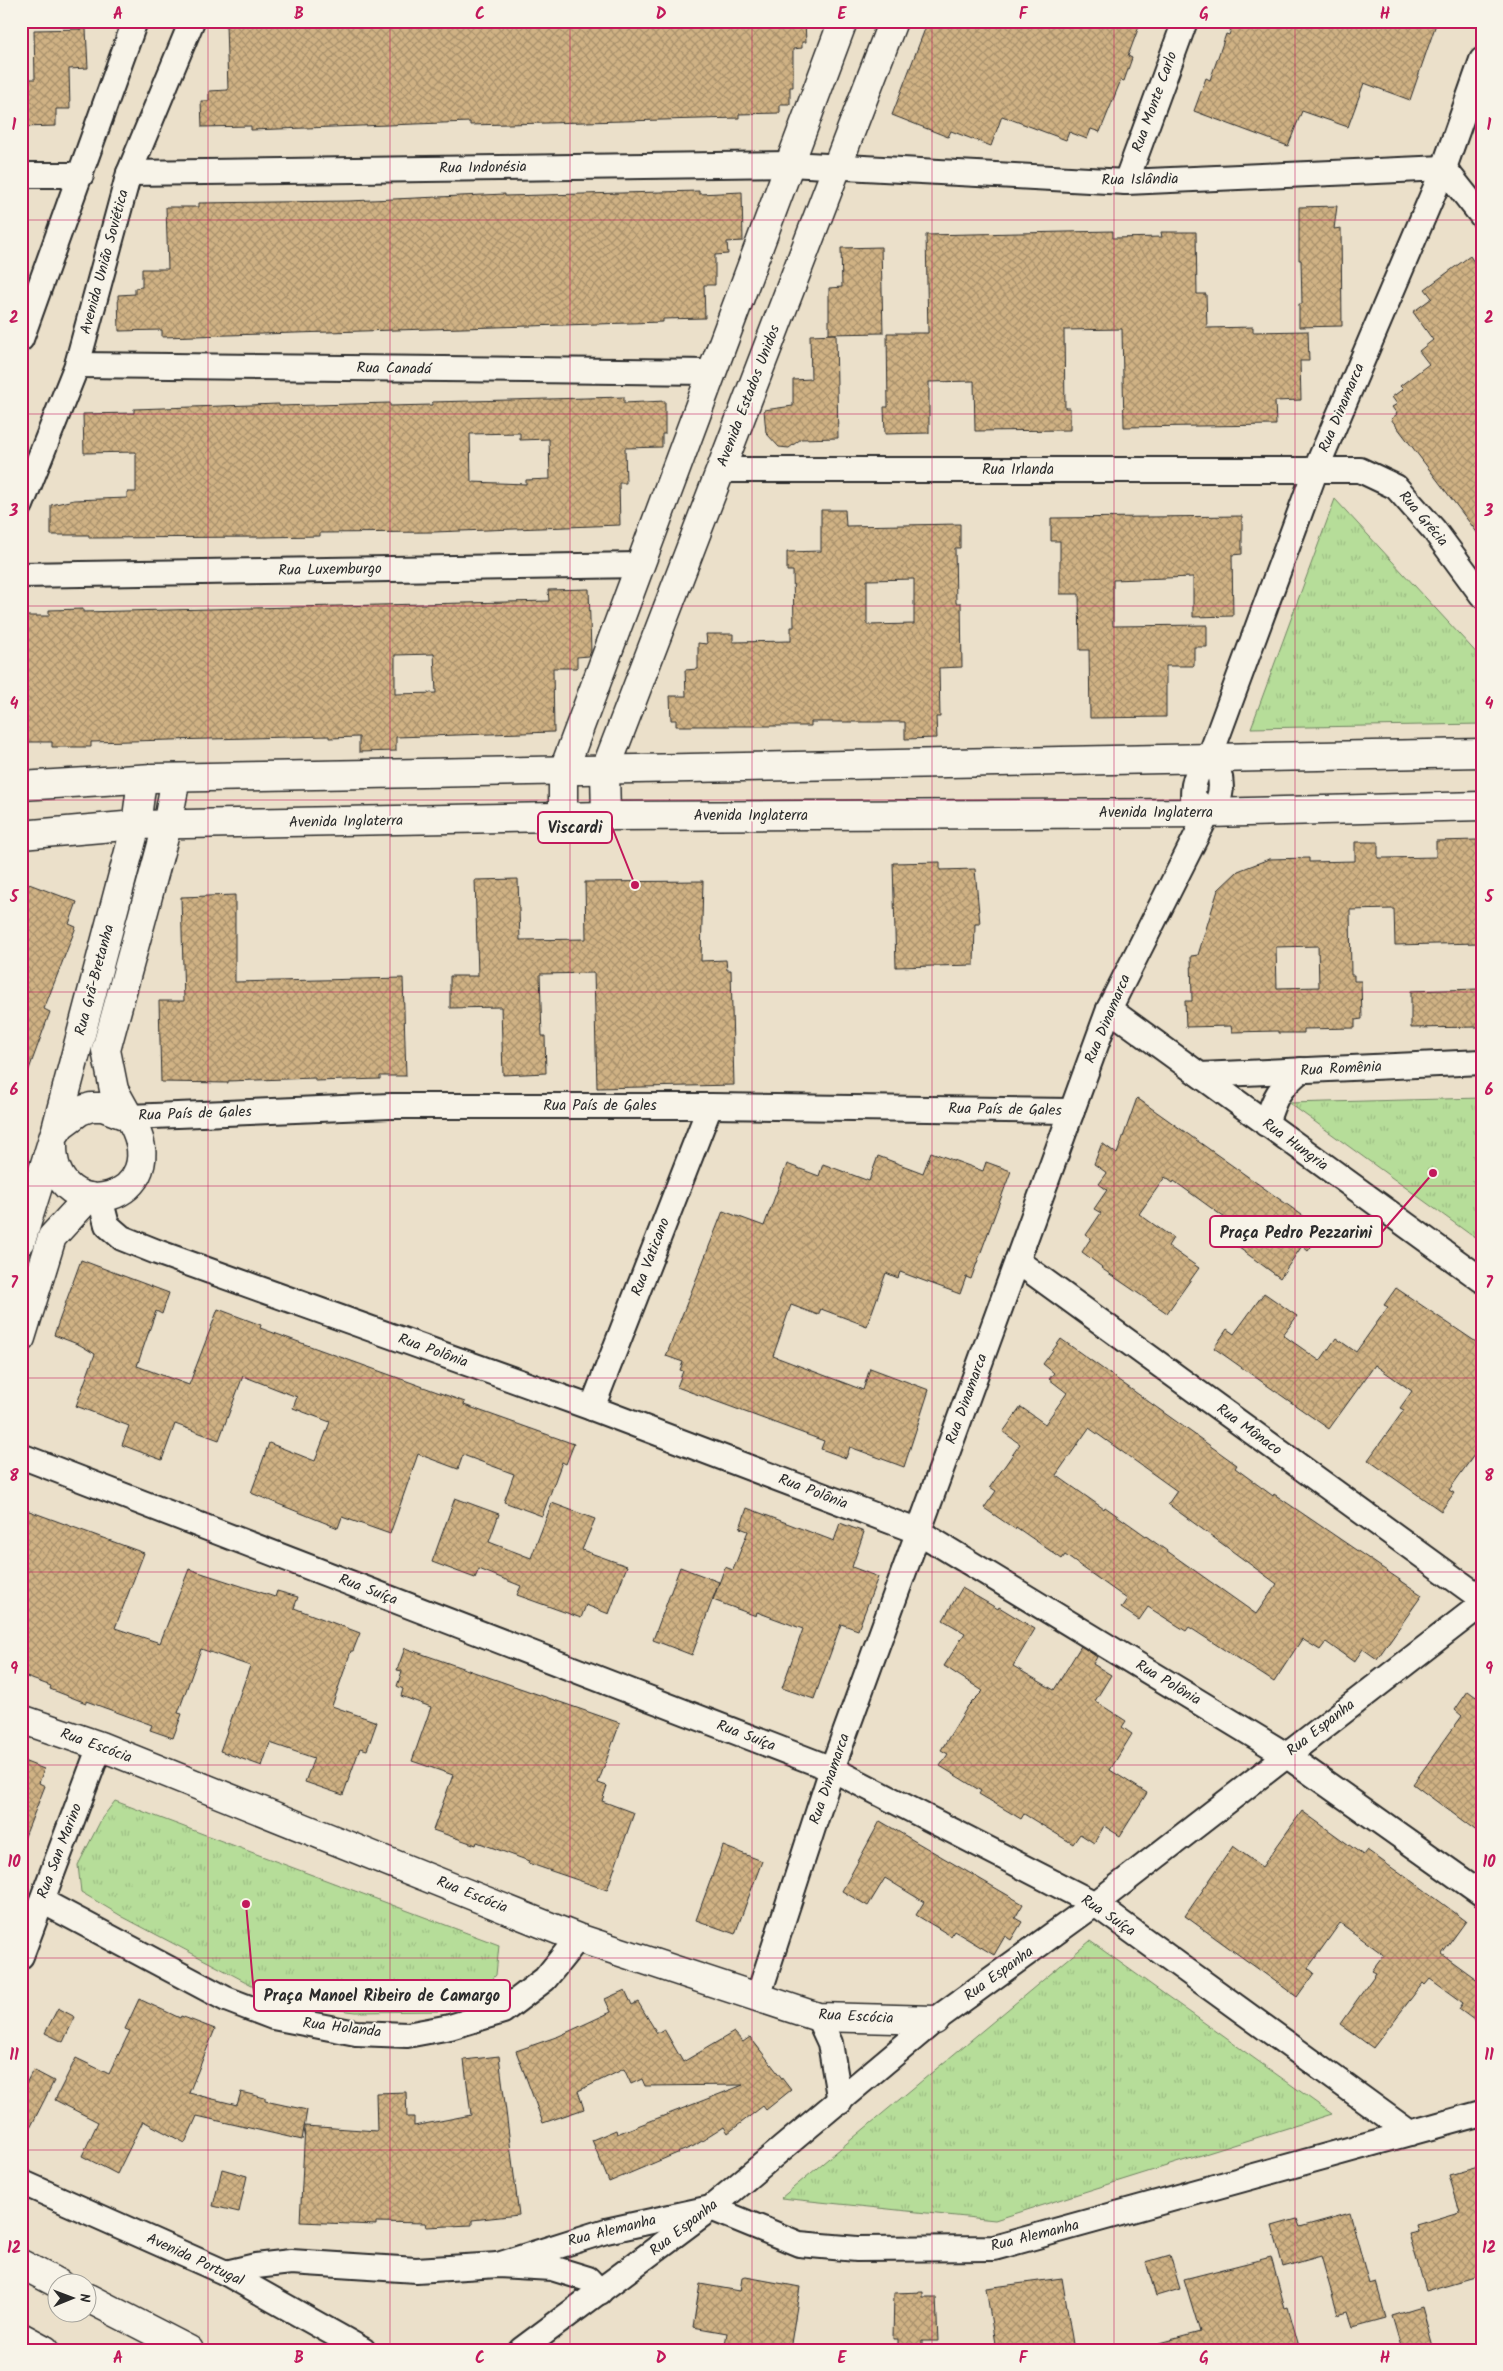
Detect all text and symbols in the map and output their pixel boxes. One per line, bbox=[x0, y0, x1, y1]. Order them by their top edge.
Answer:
text: A bbox=[113, 2, 123, 27]
text: B bbox=[294, 2, 304, 27]
text: C bbox=[475, 2, 485, 27]
text: D bbox=[656, 2, 667, 27]
text: E bbox=[838, 2, 848, 27]
text: F bbox=[1019, 2, 1029, 27]
text: G bbox=[1199, 2, 1209, 27]
text: H bbox=[1380, 2, 1390, 27]
street label: Rua Monte Carlo bbox=[1126, 48, 1184, 156]
text: 1 bbox=[12, 113, 17, 138]
text: 1 bbox=[1487, 113, 1492, 138]
street label: Rua Indonésia bbox=[439, 155, 527, 181]
street label: Rua Islândia bbox=[1101, 167, 1179, 193]
street label: Avenida União Soviética bbox=[74, 187, 136, 337]
text: 2 bbox=[9, 306, 19, 331]
text: 2 bbox=[1484, 306, 1494, 331]
street label: Avenida Estados Unidos bbox=[711, 321, 787, 470]
street label: Rua Canadá bbox=[356, 356, 433, 382]
street label: Rua Dinamarca bbox=[1312, 360, 1372, 456]
street label: Rua Irlanda bbox=[982, 458, 1054, 482]
street label: Rua Grécia bbox=[1392, 486, 1454, 552]
text: 3 bbox=[9, 499, 19, 524]
text: 3 bbox=[1484, 499, 1494, 524]
street label: Rua Luxemburgo bbox=[278, 557, 382, 583]
text: 4 bbox=[10, 692, 19, 717]
text: 4 bbox=[1485, 692, 1494, 717]
street label: Avenida Inglaterra bbox=[1099, 801, 1213, 825]
street label: Avenida Inglaterra bbox=[694, 804, 808, 828]
street label: Avenida Inglaterra bbox=[289, 809, 403, 835]
callout: Viscardi bbox=[538, 812, 612, 843]
text: Viscardi bbox=[548, 816, 603, 841]
text: 5 bbox=[9, 885, 20, 910]
text: 5 bbox=[1484, 885, 1495, 910]
street label: Rua Grã-Bretanha bbox=[69, 922, 121, 1038]
street label: Rua Dinamarca bbox=[1078, 971, 1138, 1067]
street label: Rua Romênia bbox=[1300, 1055, 1382, 1083]
text: 6 bbox=[10, 1078, 19, 1103]
text: 6 bbox=[1485, 1078, 1494, 1103]
street label: Rua País de Gales bbox=[543, 1094, 657, 1118]
street label: Rua País de Gales bbox=[948, 1097, 1063, 1123]
street label: Rua País de Gales bbox=[138, 1100, 253, 1128]
street label: Rua Hungria bbox=[1257, 1113, 1333, 1177]
street label: Rua Vaticano bbox=[625, 1214, 677, 1300]
callout: Praça Pedro Pezzarini bbox=[1210, 1216, 1382, 1247]
text: Praça Pedro Pezzarini bbox=[1220, 1221, 1373, 1246]
text: 7 bbox=[10, 1271, 18, 1296]
text: 7 bbox=[1485, 1271, 1493, 1296]
street label: Rua Polônia bbox=[395, 1327, 471, 1375]
street label: Rua Dinamarca bbox=[939, 1350, 995, 1448]
street label: Rua Mônaco bbox=[1211, 1398, 1287, 1462]
text: 8 bbox=[9, 1464, 19, 1489]
text: 8 bbox=[1484, 1464, 1494, 1489]
street label: Rua Polônia bbox=[775, 1468, 851, 1516]
street label: Rua Suíça bbox=[335, 1568, 401, 1612]
street label: Rua Polônia bbox=[1131, 1654, 1205, 1712]
text: 9 bbox=[10, 1657, 18, 1682]
text: 9 bbox=[1485, 1657, 1493, 1682]
street label: Rua Espanha bbox=[1282, 1693, 1360, 1763]
street label: Rua Suíça bbox=[713, 1714, 779, 1758]
street label: Rua Escócia bbox=[57, 1722, 135, 1770]
street label: Rua Dinamarca bbox=[803, 1730, 857, 1828]
street label: Rua San Marino bbox=[31, 1800, 89, 1902]
text: 10 bbox=[7, 1850, 21, 1875]
text: 10 bbox=[1482, 1850, 1496, 1875]
street label: Rua Escócia bbox=[433, 1870, 511, 1920]
street label: Rua Suíça bbox=[1076, 1889, 1140, 1943]
street label: Rua Espanha bbox=[959, 1940, 1039, 2008]
callout: Praça Manoel Ribeiro de Camargo bbox=[254, 1980, 510, 2011]
text: Praça Manoel Ribeiro de Camargo bbox=[264, 1984, 500, 2009]
street label: Rua Escócia bbox=[818, 2003, 894, 2031]
street label: Rua Holanda bbox=[301, 2011, 383, 2045]
text: 11 bbox=[9, 2043, 19, 2068]
text: 11 bbox=[1484, 2043, 1494, 2068]
street label: Rua Espanha bbox=[645, 2193, 723, 2263]
street label: Rua Alemanha bbox=[565, 2208, 659, 2254]
street label: Rua Alemanha bbox=[988, 2213, 1082, 2259]
street label: Avenida Portugal bbox=[142, 2227, 248, 2293]
text: 12 bbox=[7, 2236, 21, 2261]
text: 12 bbox=[1482, 2236, 1496, 2261]
north arrow bbox=[48, 2274, 98, 2324]
text: N bbox=[73, 2293, 95, 2303]
text: A bbox=[113, 2346, 123, 2371]
text: B bbox=[294, 2346, 304, 2371]
text: C bbox=[475, 2346, 485, 2371]
text: D bbox=[656, 2346, 667, 2371]
text: E bbox=[838, 2346, 848, 2371]
text: F bbox=[1019, 2346, 1029, 2371]
text: G bbox=[1199, 2346, 1209, 2371]
text: H bbox=[1380, 2346, 1390, 2371]

